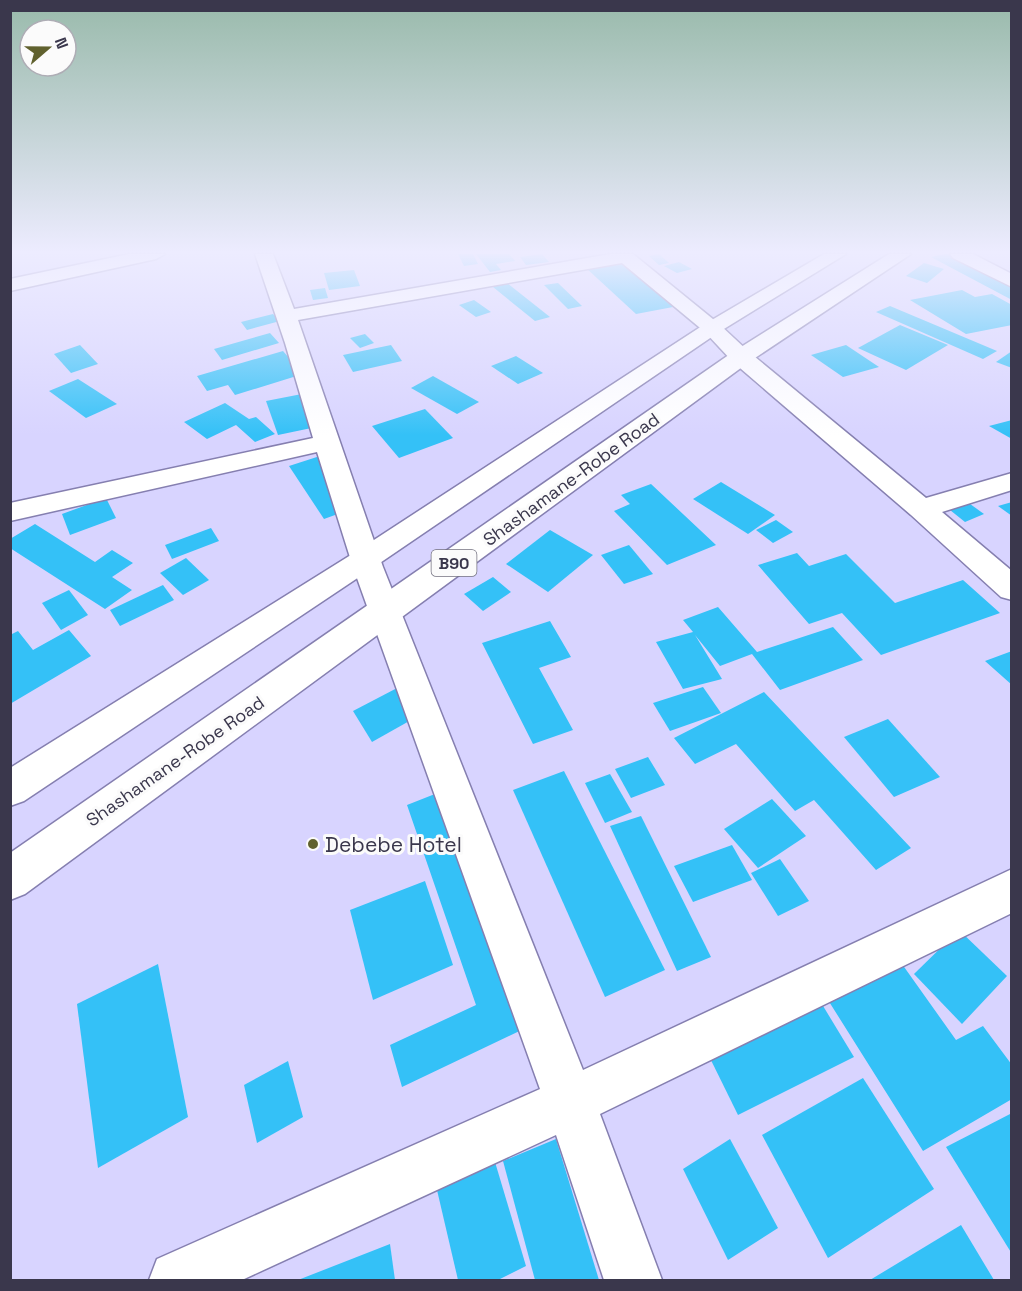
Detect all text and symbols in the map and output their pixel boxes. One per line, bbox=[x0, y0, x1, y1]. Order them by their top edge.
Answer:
north arrow bbox=[18, 18, 78, 78]
text: N bbox=[50, 34, 73, 52]
street label: Shashamane-Robe Road bbox=[478, 407, 664, 551]
road number: B90 bbox=[432, 550, 476, 576]
street label: Shashamane-Robe Road bbox=[81, 691, 269, 831]
place label: Debebe Hotel bbox=[325, 831, 462, 858]
marker: Debebe Hotel bbox=[306, 837, 320, 851]

